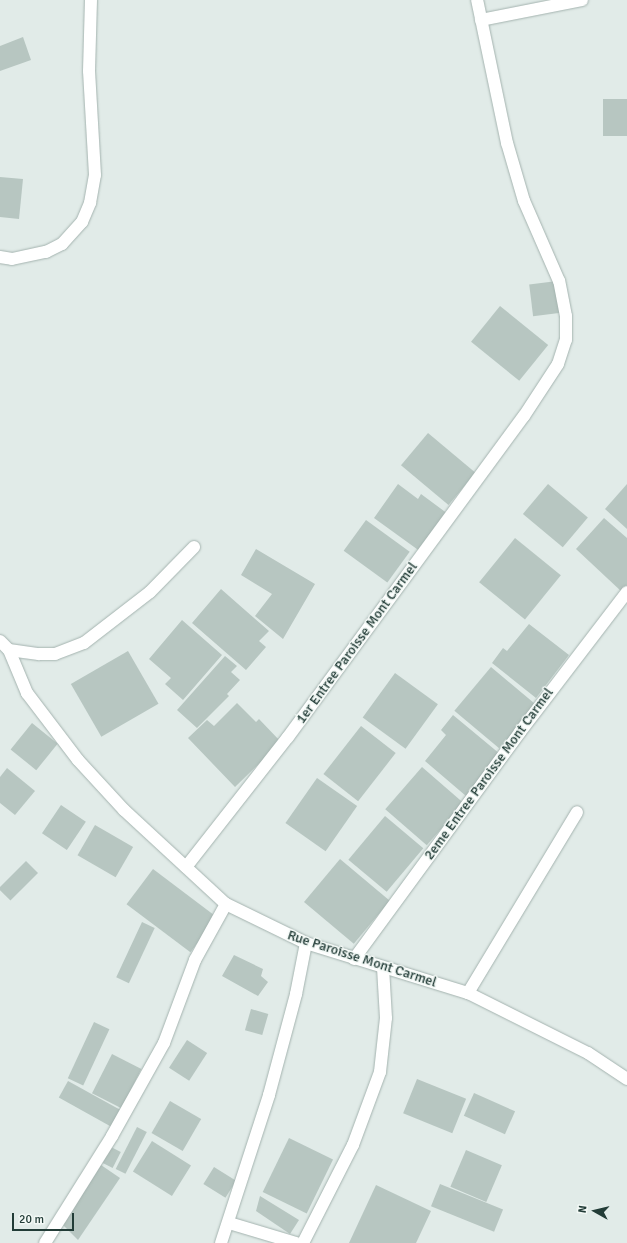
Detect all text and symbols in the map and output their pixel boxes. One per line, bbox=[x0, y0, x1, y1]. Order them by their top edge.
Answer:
street label: 1er Entree Paroisse Mont Carmel bbox=[293, 559, 421, 727]
street label: 2eme Entree Paroisse Mont Carmel bbox=[421, 685, 557, 863]
street label: Rue Paroisse Mont Carmel bbox=[285, 927, 439, 991]
north arrow bbox=[575, 1191, 615, 1231]
scale bar bbox=[14, 1205, 76, 1231]
text: N bbox=[576, 1205, 590, 1214]
text: 20 m bbox=[19, 1212, 44, 1227]

